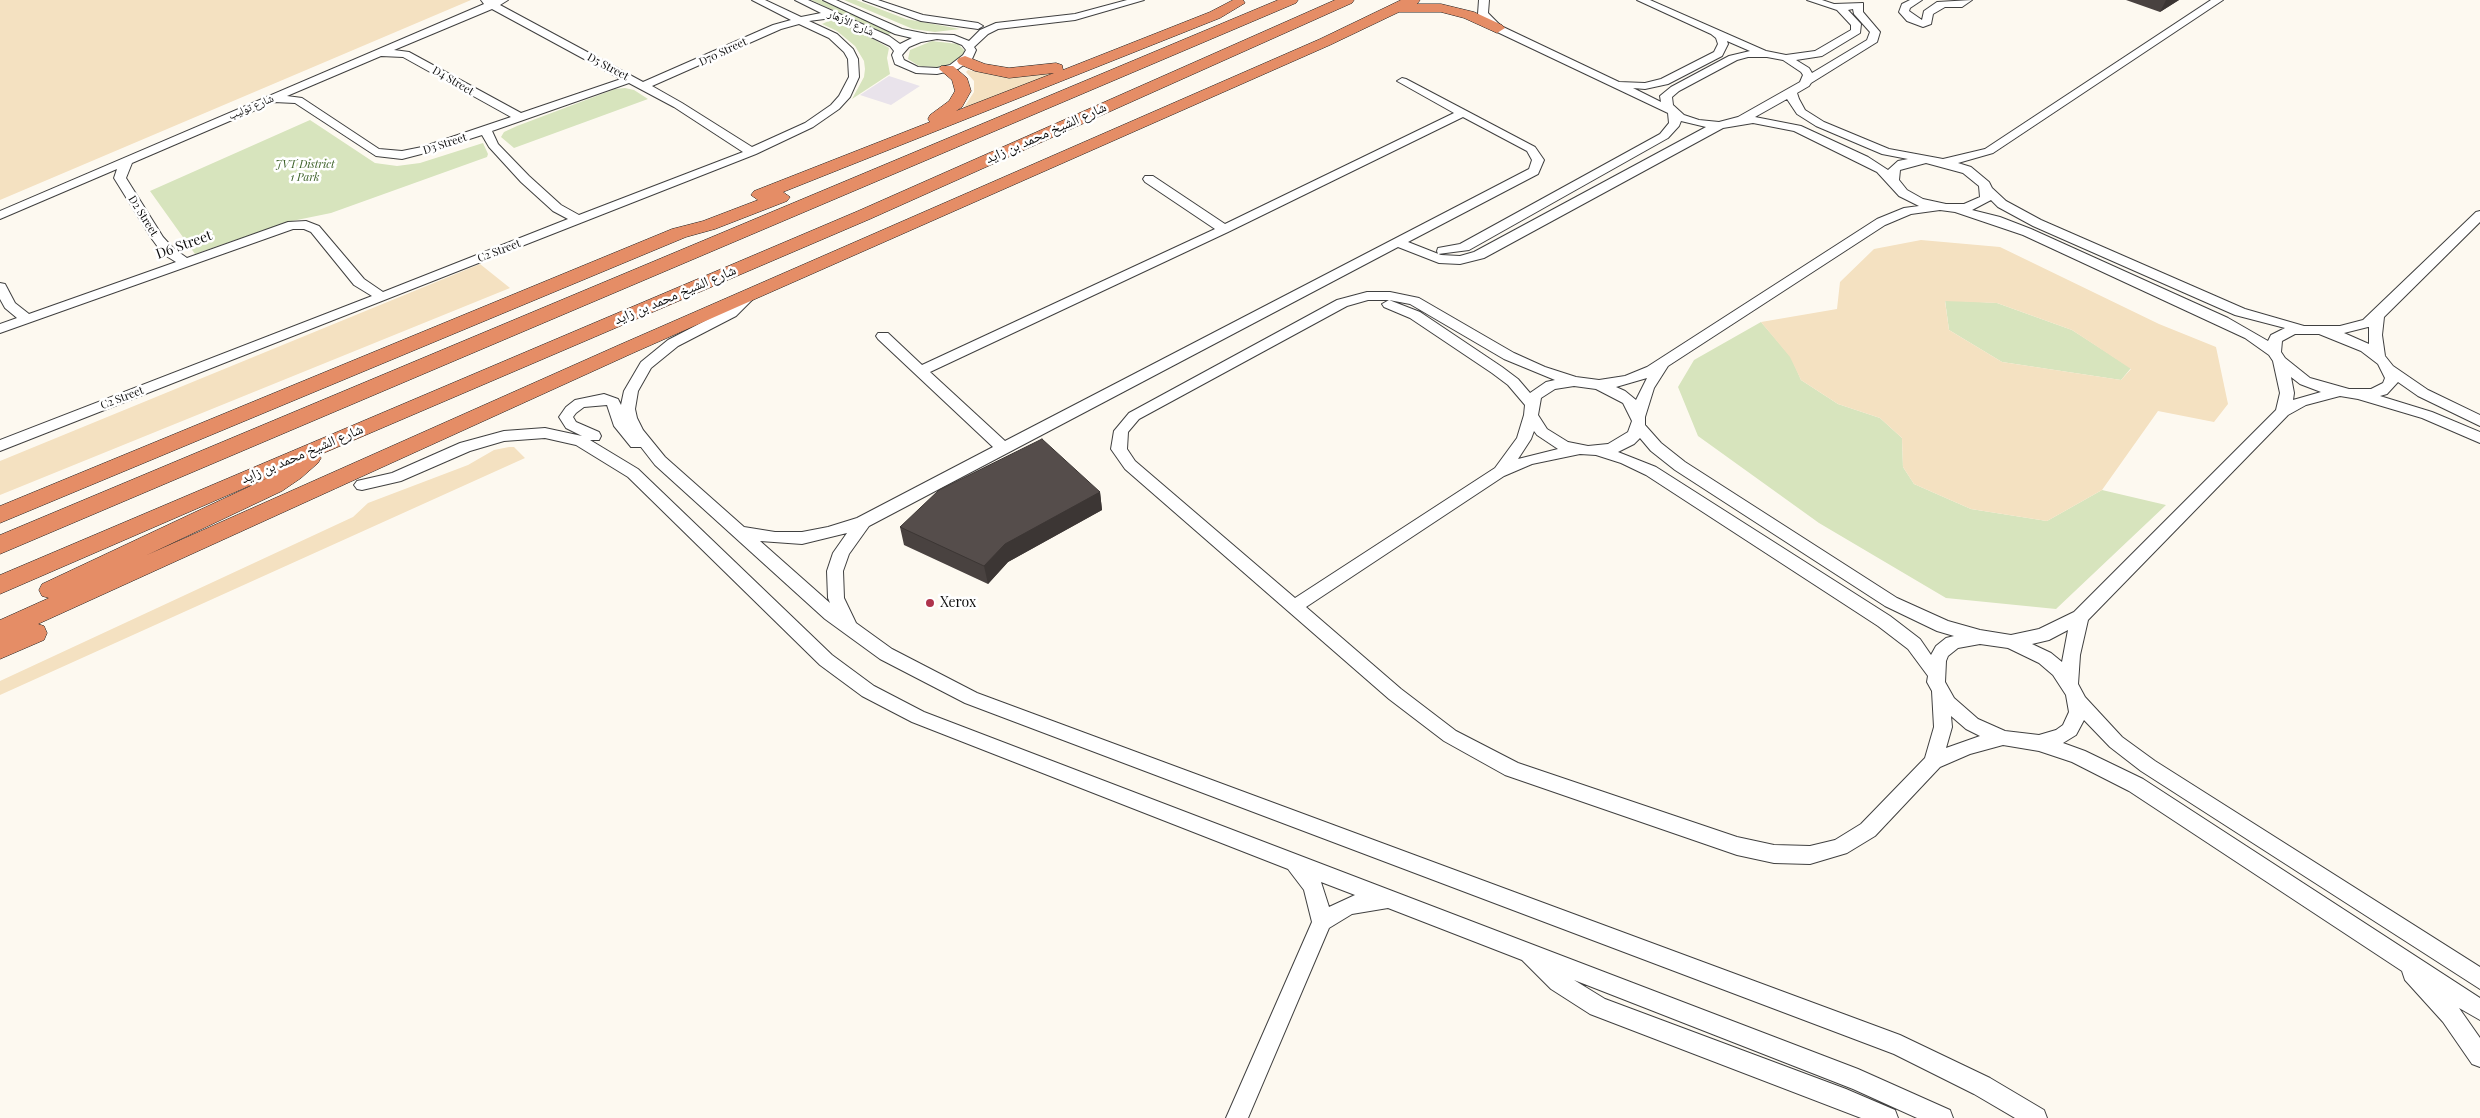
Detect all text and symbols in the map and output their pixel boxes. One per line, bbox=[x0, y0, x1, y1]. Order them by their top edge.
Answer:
street label: شارع الأزهار bbox=[826, 7, 876, 39]
street label: D70 Street bbox=[697, 35, 749, 69]
street label: D5 Street bbox=[585, 51, 631, 83]
street label: D4 Street bbox=[430, 64, 476, 98]
street label: شارع توليب bbox=[226, 92, 276, 122]
street label: شارع الشيخ محمد بن زايد bbox=[983, 99, 1109, 167]
street label: D3 Street bbox=[421, 131, 469, 157]
park label: JVT District 1 Park bbox=[275, 158, 335, 184]
street label: D2 Street bbox=[125, 193, 161, 239]
street label: D6 Street bbox=[154, 227, 214, 263]
street label: C2 Street bbox=[476, 237, 522, 265]
street label: شارع الشيخ محمد بن زايد bbox=[611, 262, 739, 328]
street label: C2 Street bbox=[99, 384, 145, 412]
street label: شارع الشيخ محمد بن زايد bbox=[238, 421, 366, 487]
place label: Xerox bbox=[940, 595, 976, 611]
marker: Xerox bbox=[924, 597, 936, 609]

